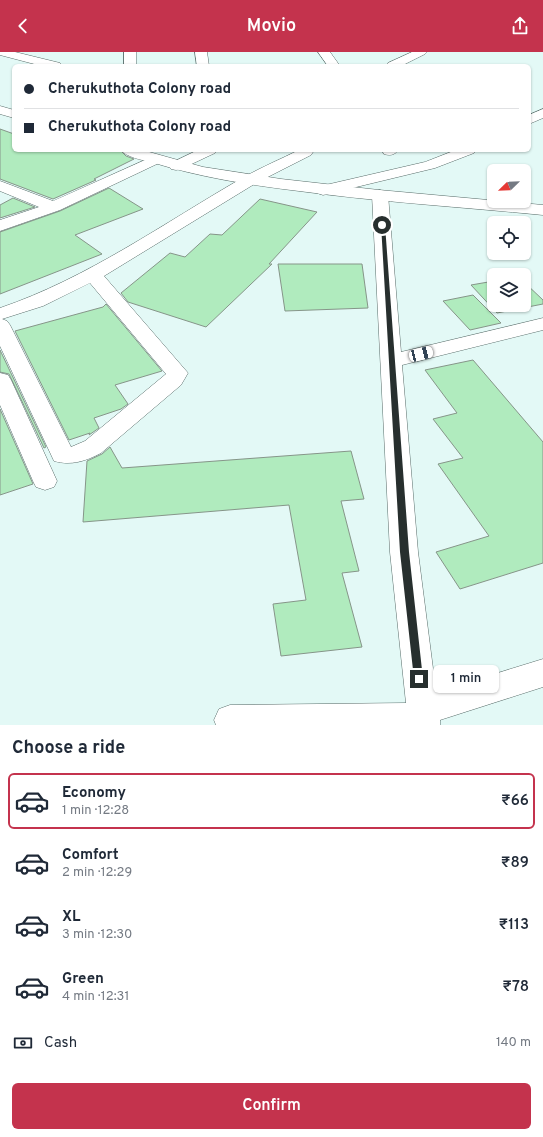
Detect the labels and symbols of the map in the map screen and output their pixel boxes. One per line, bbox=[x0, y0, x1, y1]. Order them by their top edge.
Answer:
north arrow bbox=[487, 164, 531, 208]
route start bbox=[373, 216, 391, 234]
car bbox=[408, 345, 434, 363]
callout: 1 min bbox=[433, 665, 499, 693]
route end bbox=[410, 670, 428, 688]

